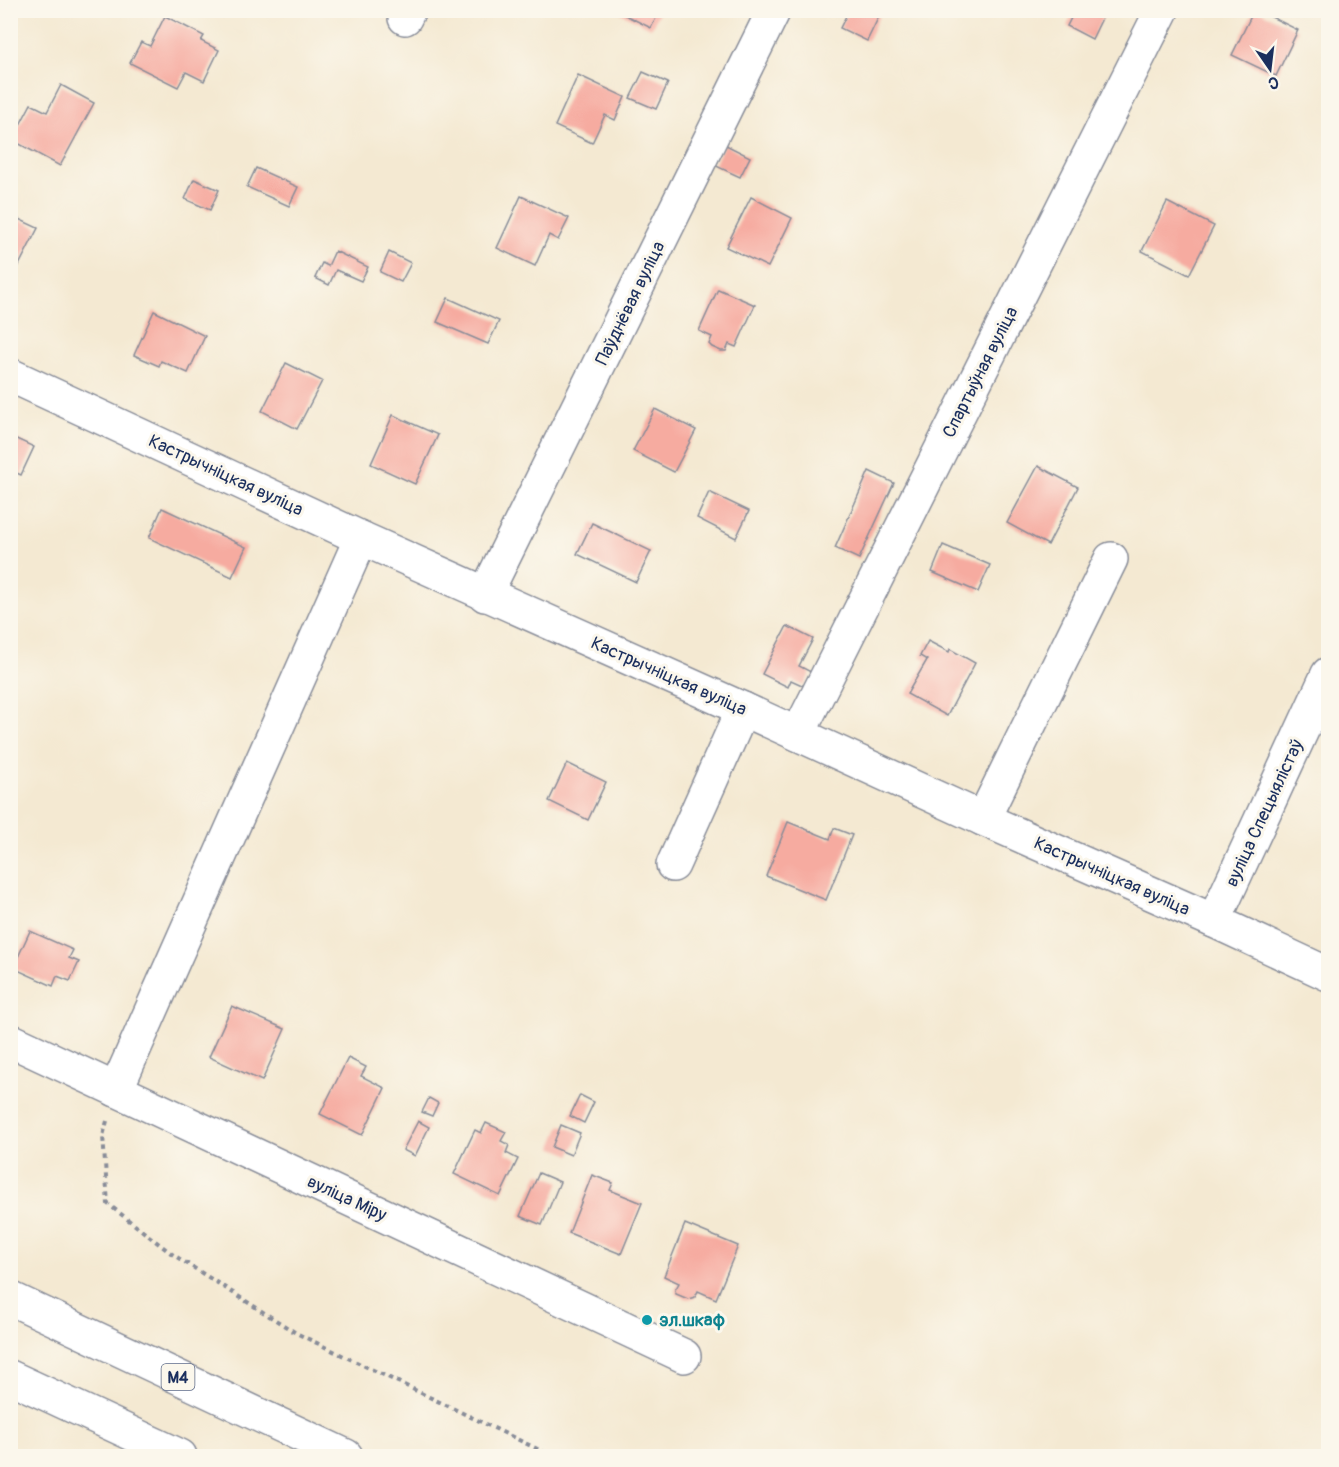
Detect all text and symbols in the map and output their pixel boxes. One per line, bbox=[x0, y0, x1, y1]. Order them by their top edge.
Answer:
north arrow bbox=[1240, 39, 1300, 99]
text: С bbox=[1266, 72, 1281, 94]
street label: Паўднёвая вуліца bbox=[591, 238, 670, 369]
street label: Спартыўная вуліца bbox=[937, 303, 1023, 442]
street label: Кастрычніцкая вуліца bbox=[145, 430, 307, 521]
street label: Кастрычніцкая вуліца bbox=[587, 632, 750, 721]
street label: вуліца Спецыялістаў bbox=[1220, 736, 1309, 890]
street label: Кастрычніцкая вуліца bbox=[1030, 832, 1193, 921]
street label: вуліца Міру bbox=[303, 1170, 391, 1227]
place label: эл.шкаф bbox=[659, 1309, 725, 1332]
marker: эл.шкаф bbox=[640, 1313, 654, 1327]
road number: М4 bbox=[162, 1364, 195, 1390]

